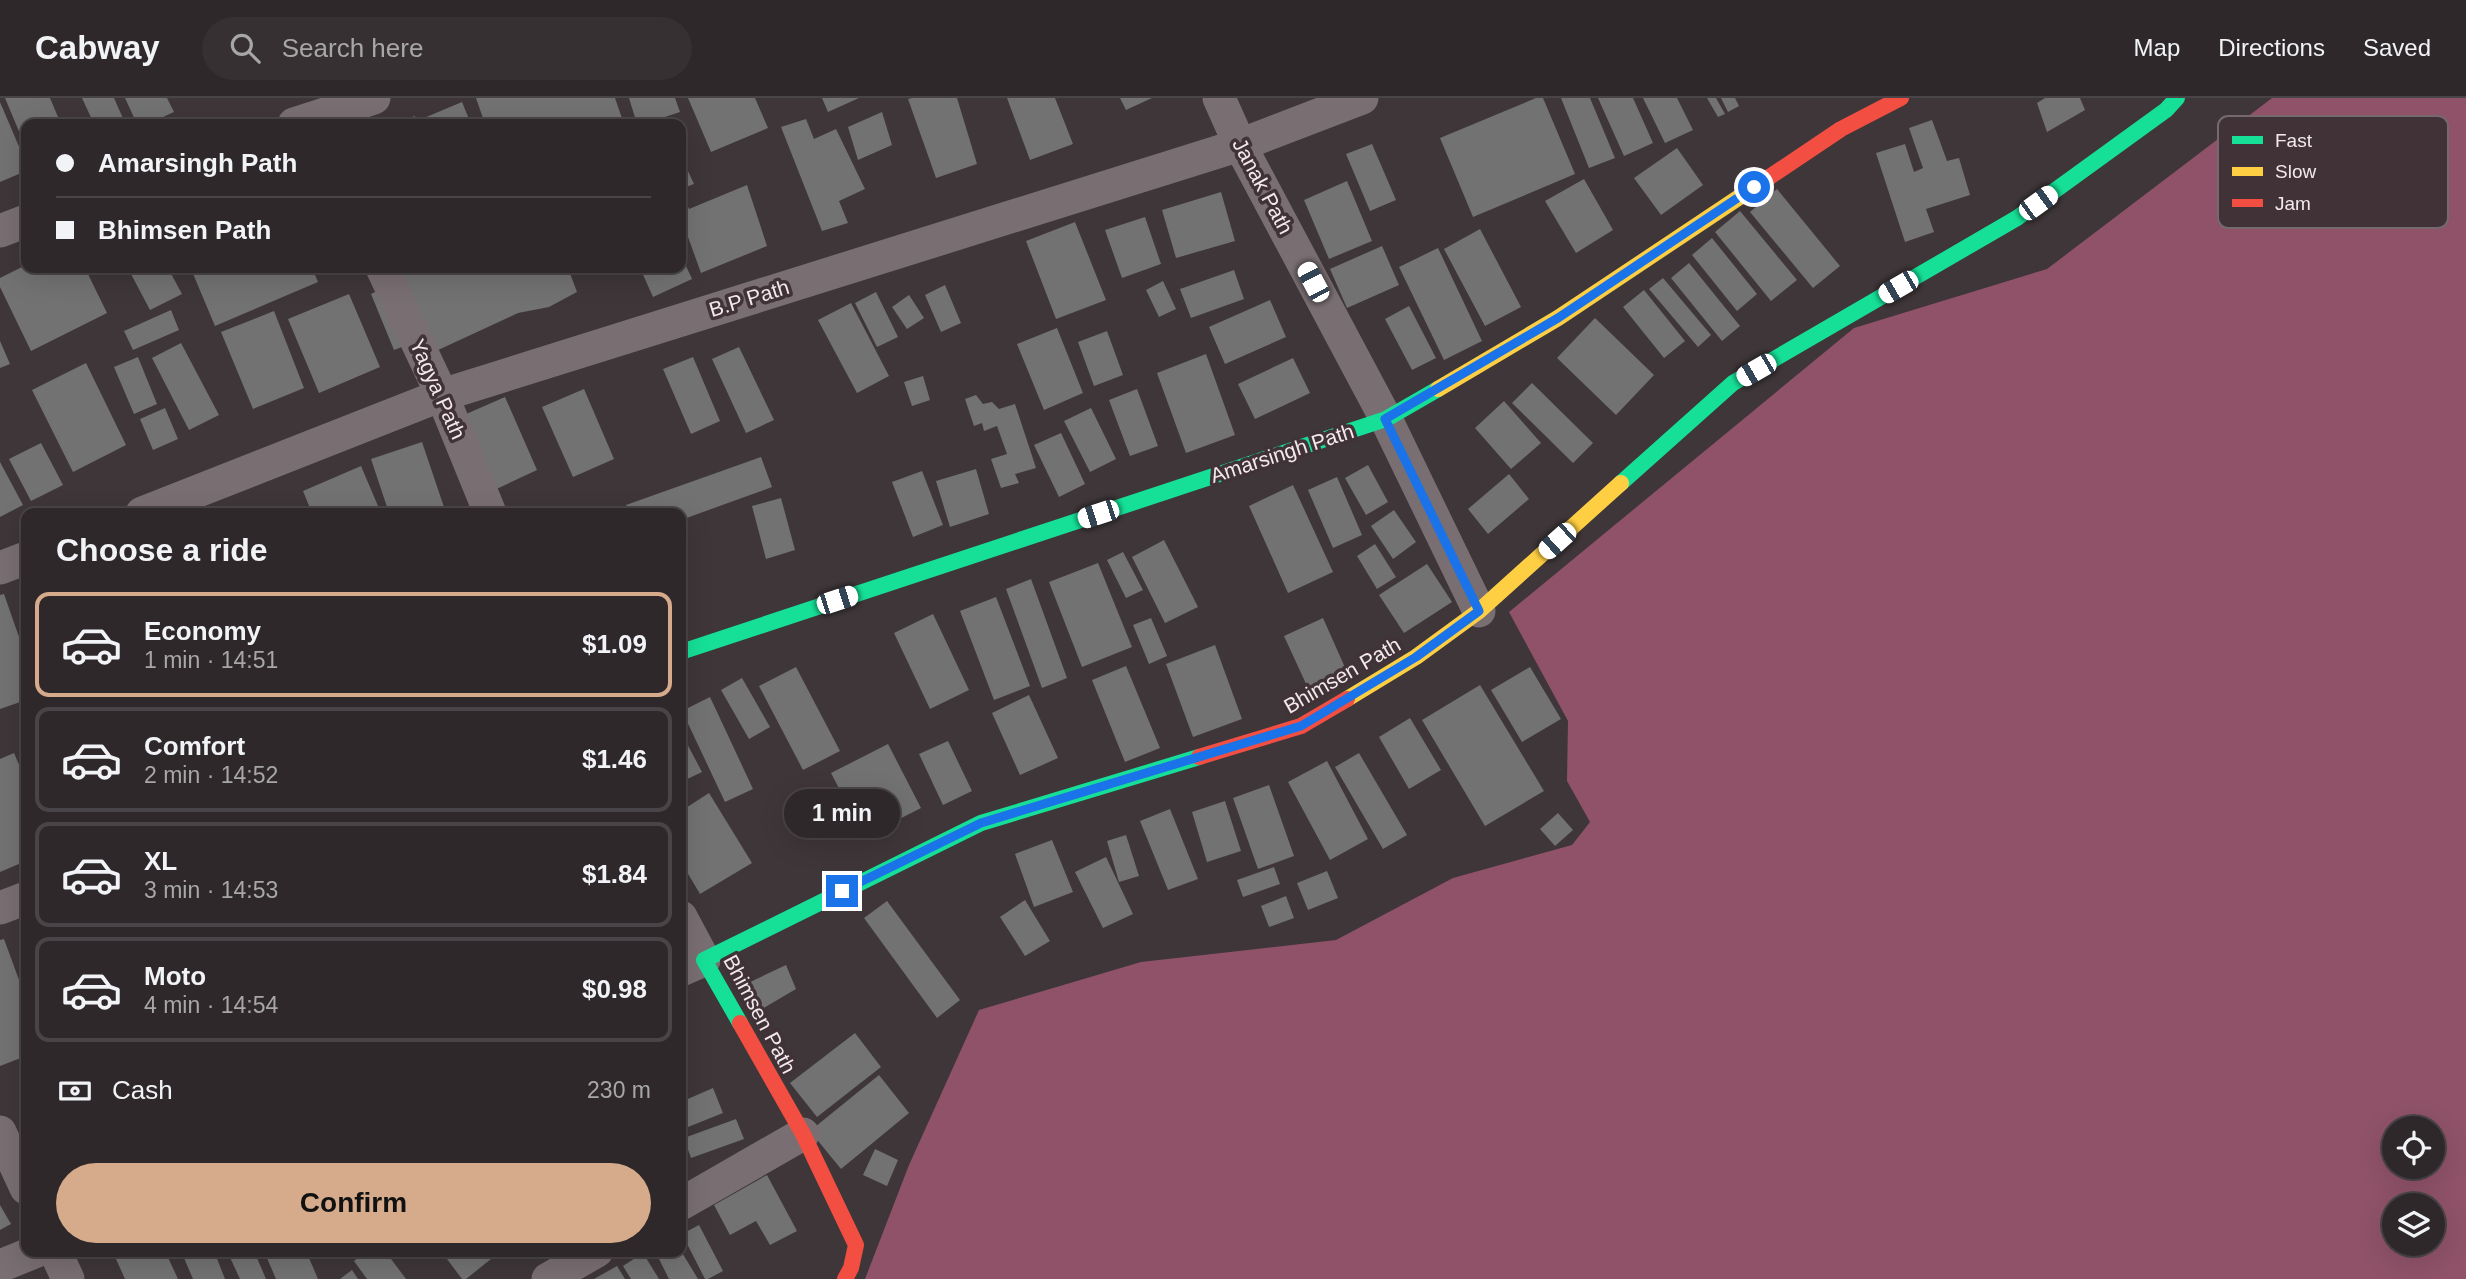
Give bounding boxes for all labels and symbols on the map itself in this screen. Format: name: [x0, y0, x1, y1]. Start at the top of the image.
legend: [2218, 116, 2448, 228]
text: Fast: [2275, 130, 2313, 151]
street label: Janak Path: [1228, 134, 1298, 238]
text: Slow: [2275, 161, 2316, 182]
route start: [1738, 171, 1770, 203]
car: [2015, 182, 2062, 224]
text: Jam: [2275, 193, 2311, 214]
car: [1294, 259, 1333, 305]
car: [1875, 267, 1922, 307]
street label: B.P Path: [706, 275, 792, 321]
street label: Yagya Path: [406, 335, 470, 443]
car: [1733, 350, 1780, 390]
street label: Amarsingh Path: [1207, 419, 1357, 487]
car: [1075, 498, 1122, 530]
car: [1535, 519, 1580, 563]
car: [814, 584, 861, 616]
street label: Bhimsen Path: [1280, 632, 1404, 718]
callout: 1 min: [784, 790, 900, 838]
route end: [826, 875, 858, 907]
street label: Bhimsen Path: [719, 951, 801, 1077]

